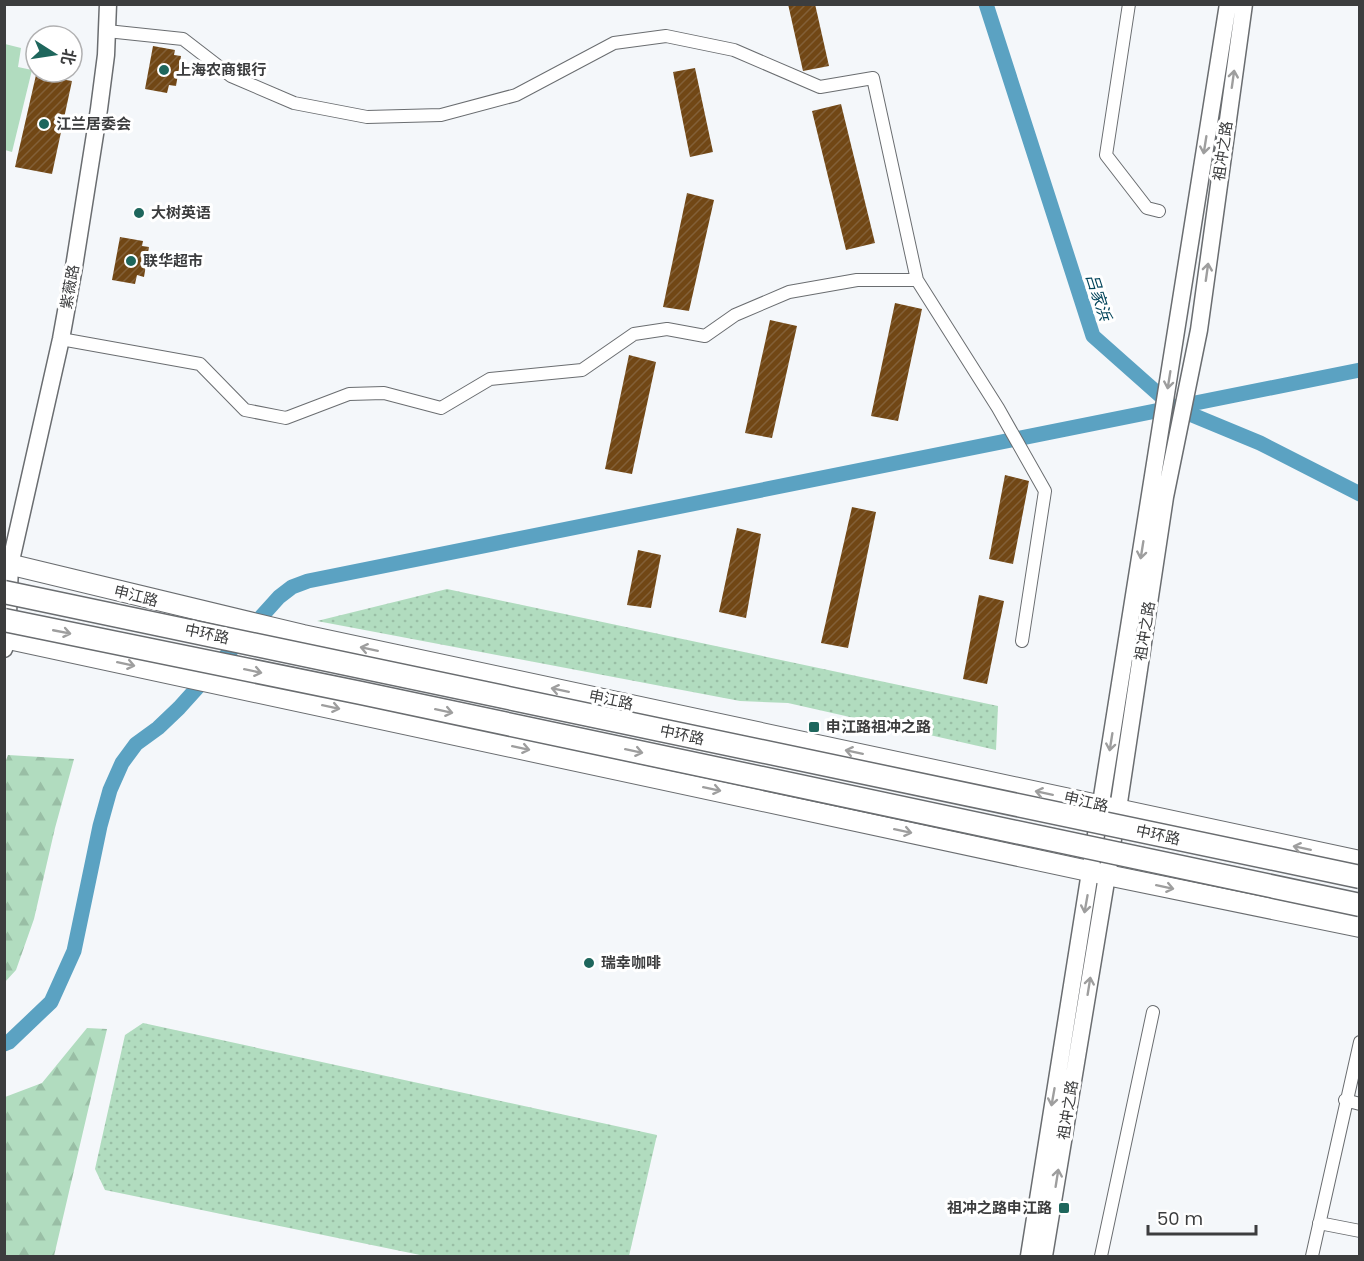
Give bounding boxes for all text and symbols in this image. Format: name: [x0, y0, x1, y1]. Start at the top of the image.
north arrow: [24, 24, 84, 84]
text: 北: [55, 47, 81, 67]
place label: 上海农商银行: [176, 59, 266, 80]
marker: 上海农商银行: [157, 63, 171, 77]
one-way arrow: [1228, 70, 1239, 89]
place label: 江兰居委会: [56, 113, 131, 134]
marker: 江兰居委会: [37, 117, 51, 131]
street label: 祖冲之路: [1208, 120, 1237, 182]
one-way arrow: [1200, 135, 1211, 155]
place label: 大树英语: [151, 202, 211, 223]
marker: 大树英语: [132, 206, 146, 220]
place label: 联华超市: [143, 250, 203, 271]
marker: 联华超市: [124, 254, 138, 268]
street label: 紫薇路: [55, 263, 84, 311]
one-way arrow: [1201, 263, 1212, 283]
water label: 吕家浜: [1080, 271, 1117, 325]
one-way arrow: [1163, 370, 1174, 389]
one-way arrow: [1136, 539, 1147, 559]
street label: 申江路: [112, 580, 161, 611]
street label: 祖冲之路: [1129, 600, 1160, 662]
street label: 中环路: [183, 619, 231, 648]
one-way arrow: [52, 627, 71, 638]
one-way arrow: [360, 643, 380, 654]
one-way arrow: [116, 658, 135, 670]
one-way arrow: [243, 666, 262, 677]
one-way arrow: [551, 684, 570, 695]
street label: 申江路: [587, 685, 635, 714]
one-way arrow: [321, 702, 340, 713]
one-way arrow: [434, 705, 453, 717]
place label: 申江路祖冲之路: [826, 716, 931, 737]
street label: 中环路: [658, 720, 706, 749]
marker: 申江路祖冲之路: [807, 720, 821, 734]
one-way arrow: [1106, 732, 1117, 752]
one-way arrow: [511, 743, 531, 754]
one-way arrow: [625, 746, 644, 758]
one-way arrow: [844, 746, 864, 757]
one-way arrow: [702, 784, 721, 796]
street label: 申江路: [1062, 786, 1110, 817]
one-way arrow: [1035, 787, 1055, 798]
street label: 中环路: [1134, 820, 1182, 849]
one-way arrow: [893, 825, 912, 837]
one-way arrow: [1293, 842, 1312, 854]
one-way arrow: [1154, 882, 1174, 893]
one-way arrow: [1080, 894, 1091, 914]
place label: 瑞幸咖啡: [601, 952, 661, 973]
marker: 瑞幸咖啡: [582, 956, 596, 970]
one-way arrow: [1084, 976, 1095, 996]
street label: 祖冲之路: [1052, 1079, 1083, 1141]
one-way arrow: [1048, 1086, 1059, 1106]
one-way arrow: [1052, 1169, 1063, 1188]
place label: 祖冲之路申江路: [947, 1197, 1052, 1218]
scale bar: [1148, 1198, 1256, 1236]
marker: 祖冲之路申江路: [1057, 1201, 1071, 1215]
text: 50 m: [1157, 1206, 1203, 1231]

